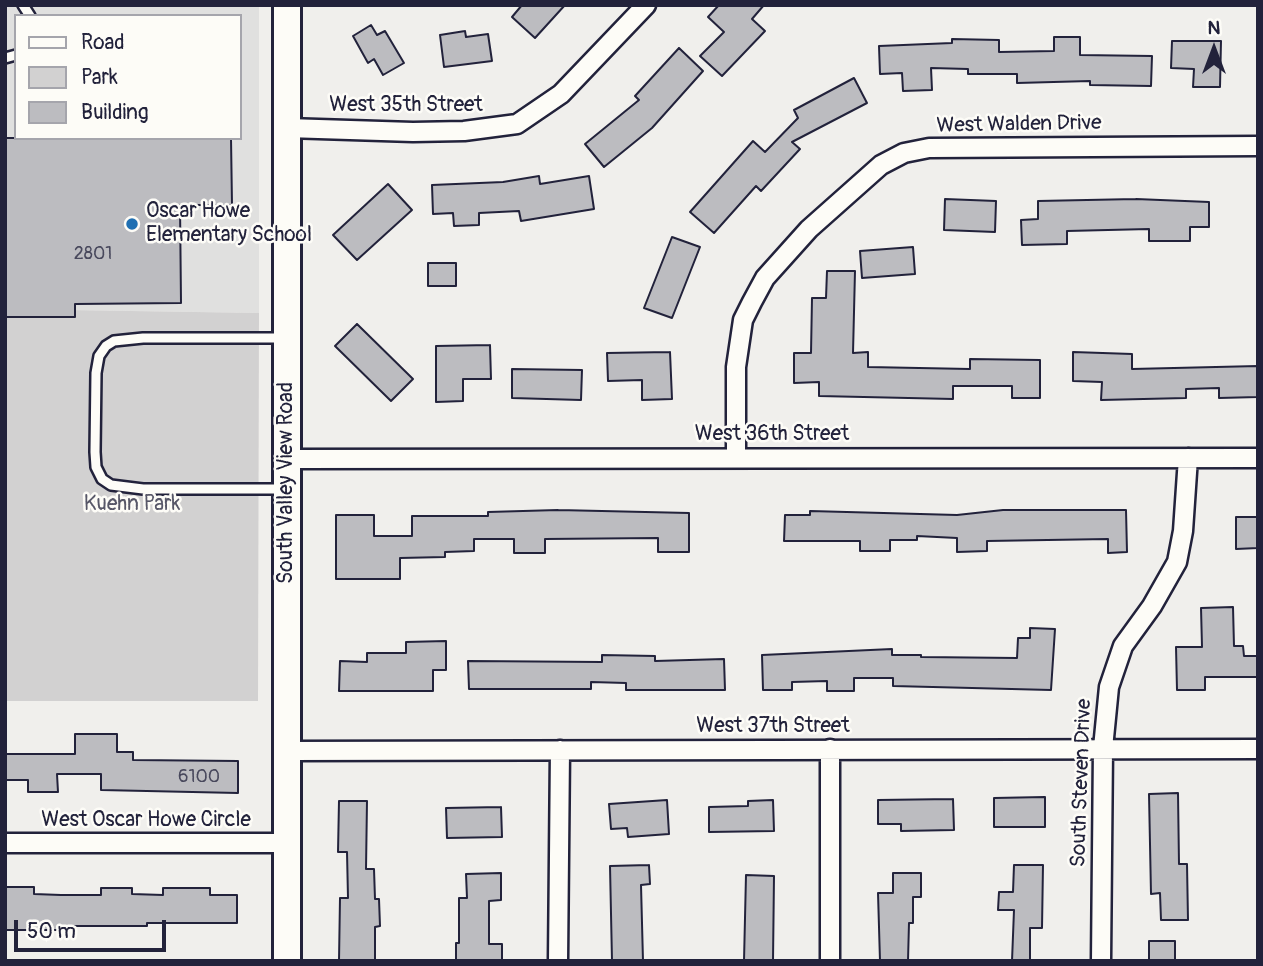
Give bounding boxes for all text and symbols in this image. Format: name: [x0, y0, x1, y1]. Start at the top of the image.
legend: [14, 14, 242, 140]
north arrow: [1179, 14, 1249, 84]
text: N: [1208, 16, 1220, 40]
text: Road: [81, 29, 125, 56]
text: Park: [81, 64, 118, 91]
street label: West 35th Street: [329, 93, 483, 119]
text: Building: [81, 99, 148, 126]
street label: West Walden Drive: [936, 111, 1102, 139]
place label: Oscar Howe Elementary School: [146, 199, 312, 249]
marker: Oscar Howe Elementary School: [124, 216, 140, 232]
house number: 2801: [74, 243, 112, 265]
street label: South Valley View Road: [274, 382, 300, 584]
street label: West 36th Street: [695, 422, 849, 448]
park label: Kuehn Park: [84, 492, 180, 518]
street label: South Steven Drive: [1066, 698, 1098, 868]
street label: West 37th Street: [696, 714, 850, 740]
house number: 6100: [178, 766, 220, 788]
street label: West Oscar Howe Circle: [41, 808, 251, 834]
scale bar: [18, 906, 170, 950]
text: 50 m: [27, 918, 76, 945]

